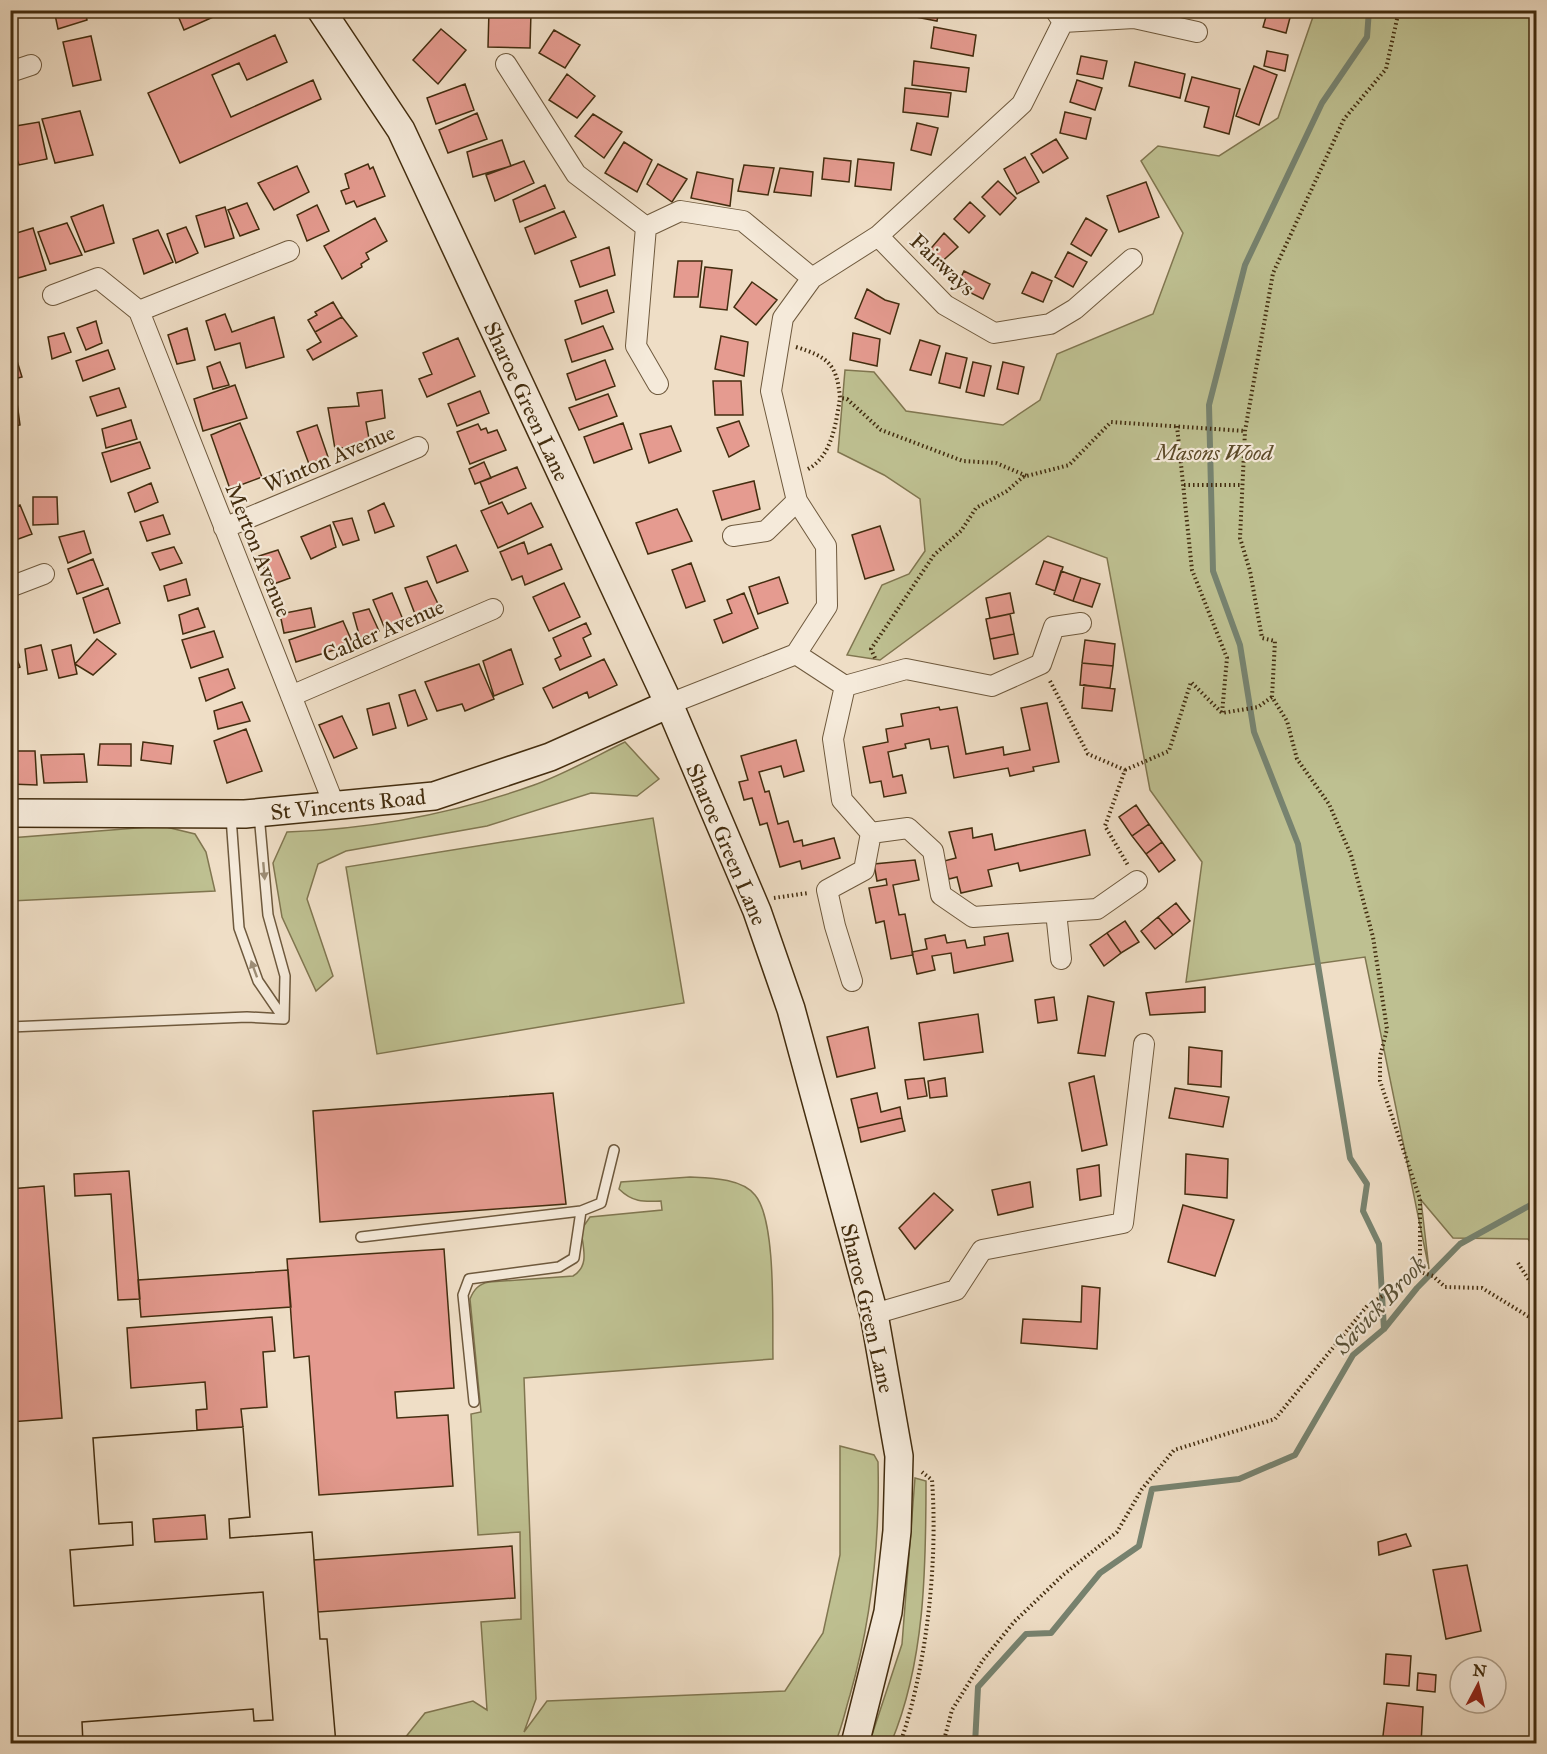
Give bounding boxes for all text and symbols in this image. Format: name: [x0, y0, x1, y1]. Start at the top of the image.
street label: Fairways: [904, 227, 981, 301]
street label: Sharoe Green Lane: [478, 317, 575, 485]
street label: Winton Avenue: [259, 419, 399, 498]
park label: Masons Wood: [1153, 439, 1274, 466]
street label: Merton Avenue: [219, 479, 298, 621]
street label: Calder Avenue: [318, 593, 448, 668]
street label: Sharoe Green Lane: [680, 759, 773, 929]
street label: St Vincents Road: [269, 783, 427, 826]
one-way arrow: [260, 862, 269, 881]
one-way arrow: [249, 960, 259, 978]
street label: Sharoe Green Lane: [835, 1221, 900, 1396]
water label: Savick Brook: [1326, 1249, 1433, 1361]
north arrow: [1448, 1655, 1508, 1715]
text: N: [1472, 1660, 1488, 1681]

